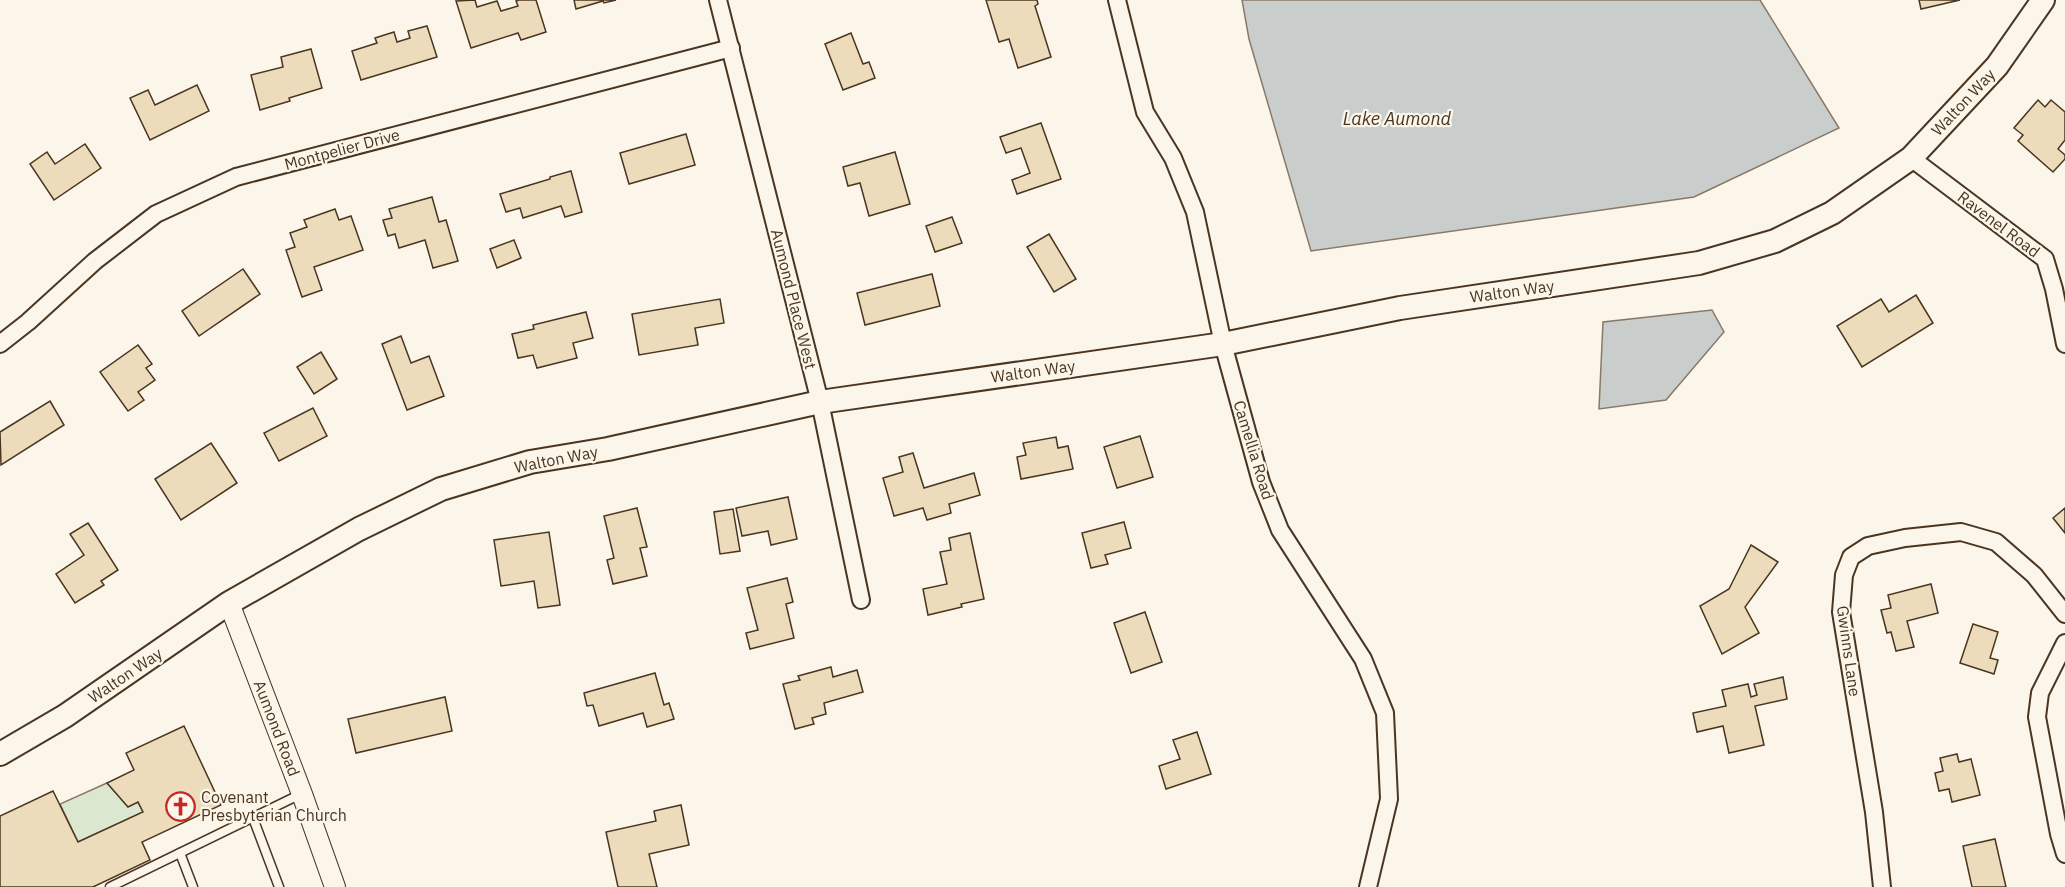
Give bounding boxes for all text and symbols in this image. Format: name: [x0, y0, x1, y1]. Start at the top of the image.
street label: Walton Way: [1927, 64, 1999, 140]
water label: Lake Aumond: [1343, 107, 1452, 130]
street label: Montpelier Drive: [282, 124, 402, 174]
street label: Ravenel Road: [1954, 187, 2044, 261]
street label: Aumond Place West: [767, 227, 821, 371]
street label: Walton Way: [1469, 275, 1555, 307]
street label: Walton Way: [990, 355, 1076, 387]
street label: Camellia Road: [1229, 398, 1279, 502]
street label: Walton Way: [512, 441, 600, 477]
street label: Gwinns Lane: [1833, 604, 1865, 698]
street label: Walton Way: [84, 643, 166, 707]
street label: Aumond Road: [250, 677, 304, 779]
place label: Covenant Presbyterian Church: [201, 787, 347, 825]
church icon: Covenant Presbyterian Church: [164, 790, 196, 822]

